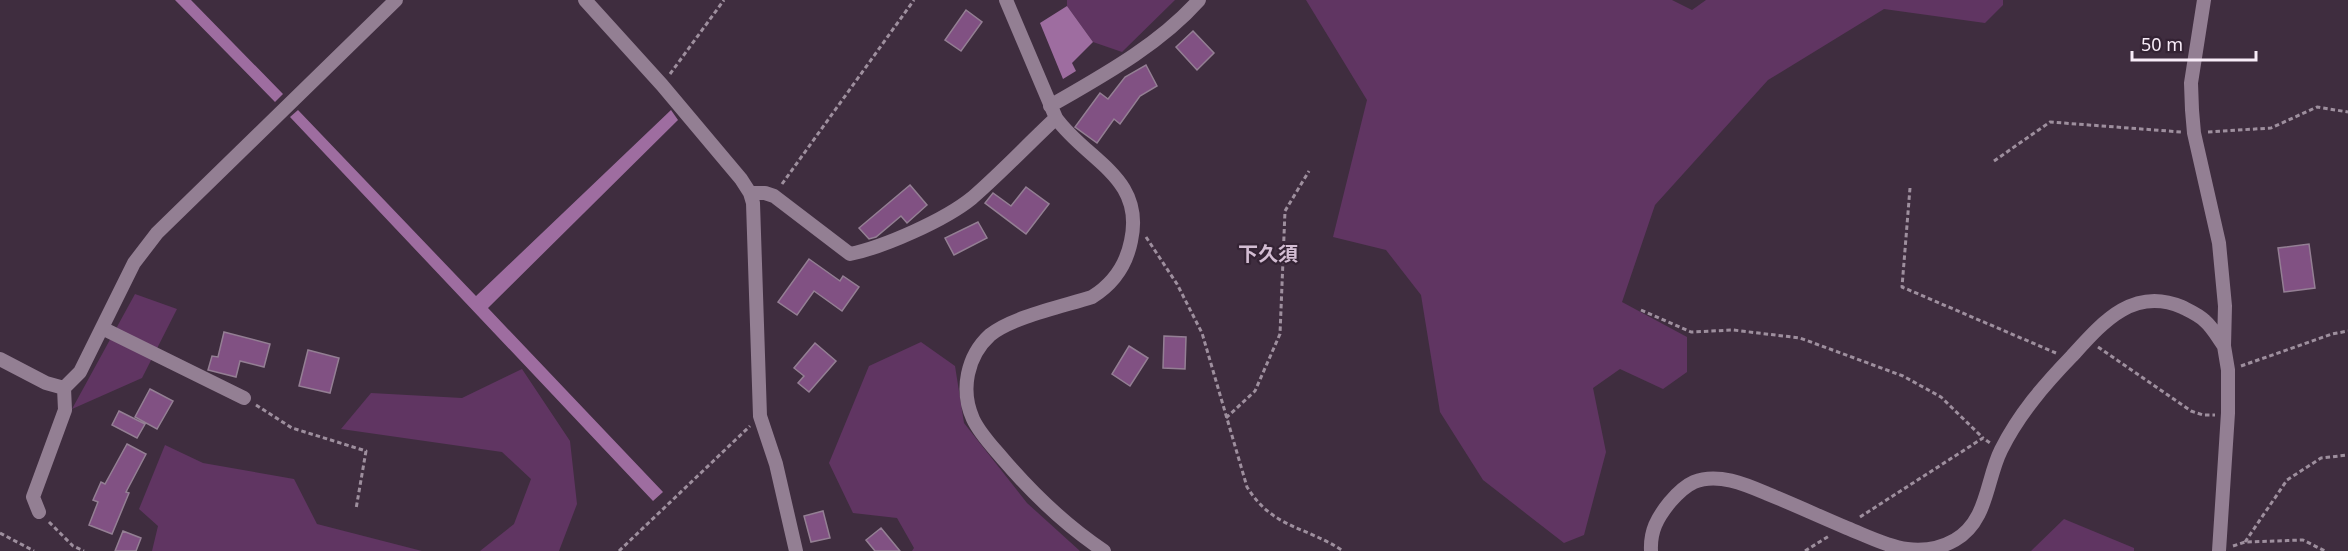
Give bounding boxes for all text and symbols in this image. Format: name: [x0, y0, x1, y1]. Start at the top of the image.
scale bar: [2132, 24, 2256, 62]
text: 50 m: [2141, 32, 2183, 56]
district label: 下久須: [1238, 240, 1298, 267]

